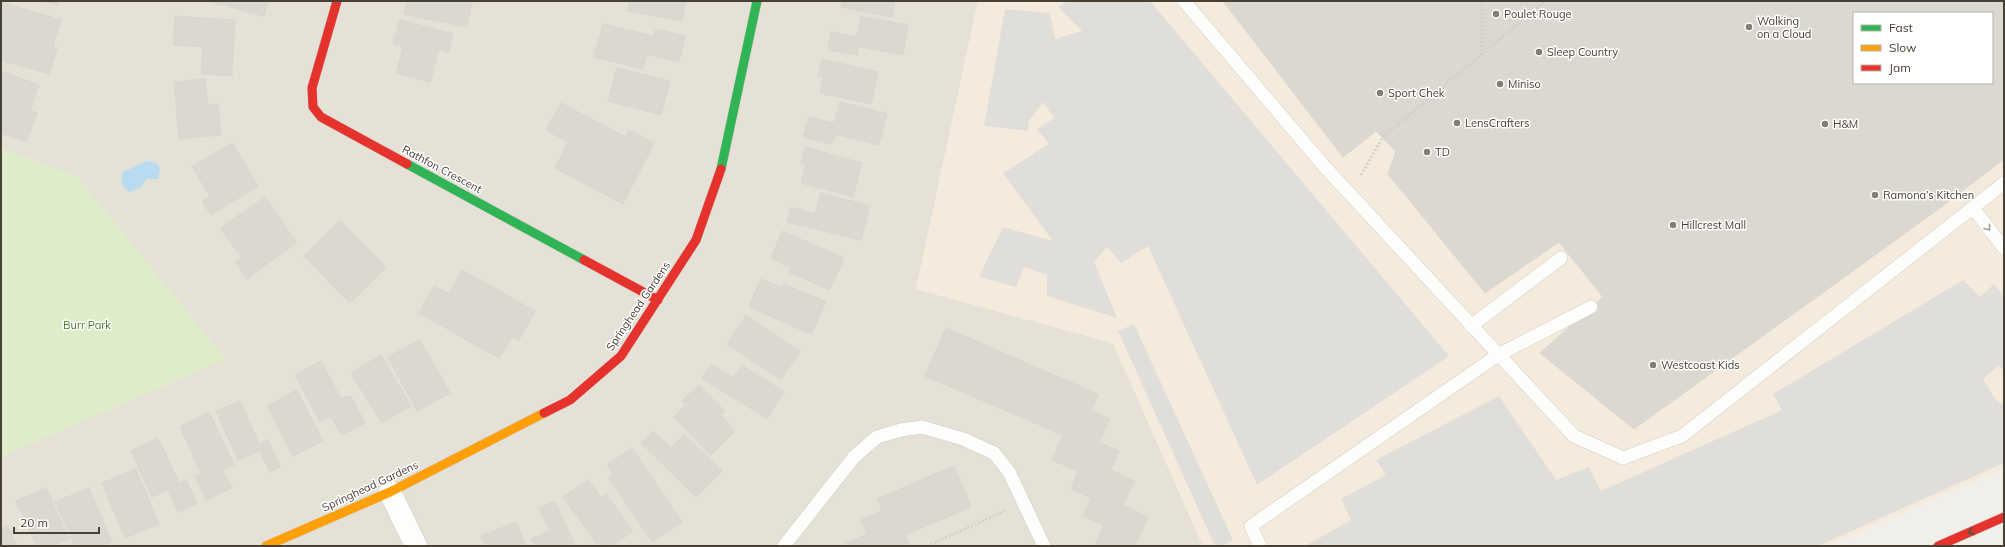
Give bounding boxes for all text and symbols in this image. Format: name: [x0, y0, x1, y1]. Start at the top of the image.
place label: Poulet Rouge: [1504, 7, 1572, 21]
marker: Poulet Rouge: [1491, 9, 1501, 19]
legend: [1853, 12, 1993, 84]
place label: Walking on a Cloud: [1757, 14, 1811, 41]
text: Fast: [1889, 20, 1913, 35]
marker: Walking on a Cloud: [1744, 22, 1754, 32]
text: Slow: [1889, 40, 1917, 55]
place label: Sleep Country: [1547, 45, 1618, 59]
marker: Sleep Country: [1534, 47, 1544, 57]
text: Jam: [1889, 60, 1911, 75]
place label: Miniso: [1508, 77, 1541, 91]
marker: Miniso: [1495, 79, 1505, 89]
place label: Sport Chek: [1388, 86, 1445, 100]
marker: Sport Chek: [1375, 88, 1385, 98]
place label: LensCrafters: [1465, 116, 1530, 130]
place label: H&M: [1833, 117, 1858, 131]
marker: LensCrafters: [1452, 118, 1462, 128]
marker: H&M: [1820, 119, 1830, 129]
street label: Rathfon Crescent: [400, 142, 484, 196]
place label: TD: [1435, 145, 1450, 159]
marker: TD: [1422, 147, 1432, 157]
place label: Ramona’s Kitchen: [1883, 188, 1974, 202]
marker: Ramona’s Kitchen: [1870, 190, 1880, 200]
place label: Hillcrest Mall: [1681, 218, 1746, 232]
marker: Hillcrest Mall: [1668, 220, 1678, 230]
one-way arrow: [1984, 223, 1991, 230]
street label: Springhead Gardens: [603, 259, 673, 353]
park label: Burr Park: [63, 318, 111, 332]
place label: Westcoast Kids: [1661, 358, 1740, 372]
marker: Westcoast Kids: [1648, 360, 1658, 370]
street label: Springhead Gardens: [320, 458, 420, 514]
scale bar: [14, 509, 99, 535]
text: 20 m: [20, 515, 48, 530]
one-way arrow: [1967, 527, 1974, 535]

